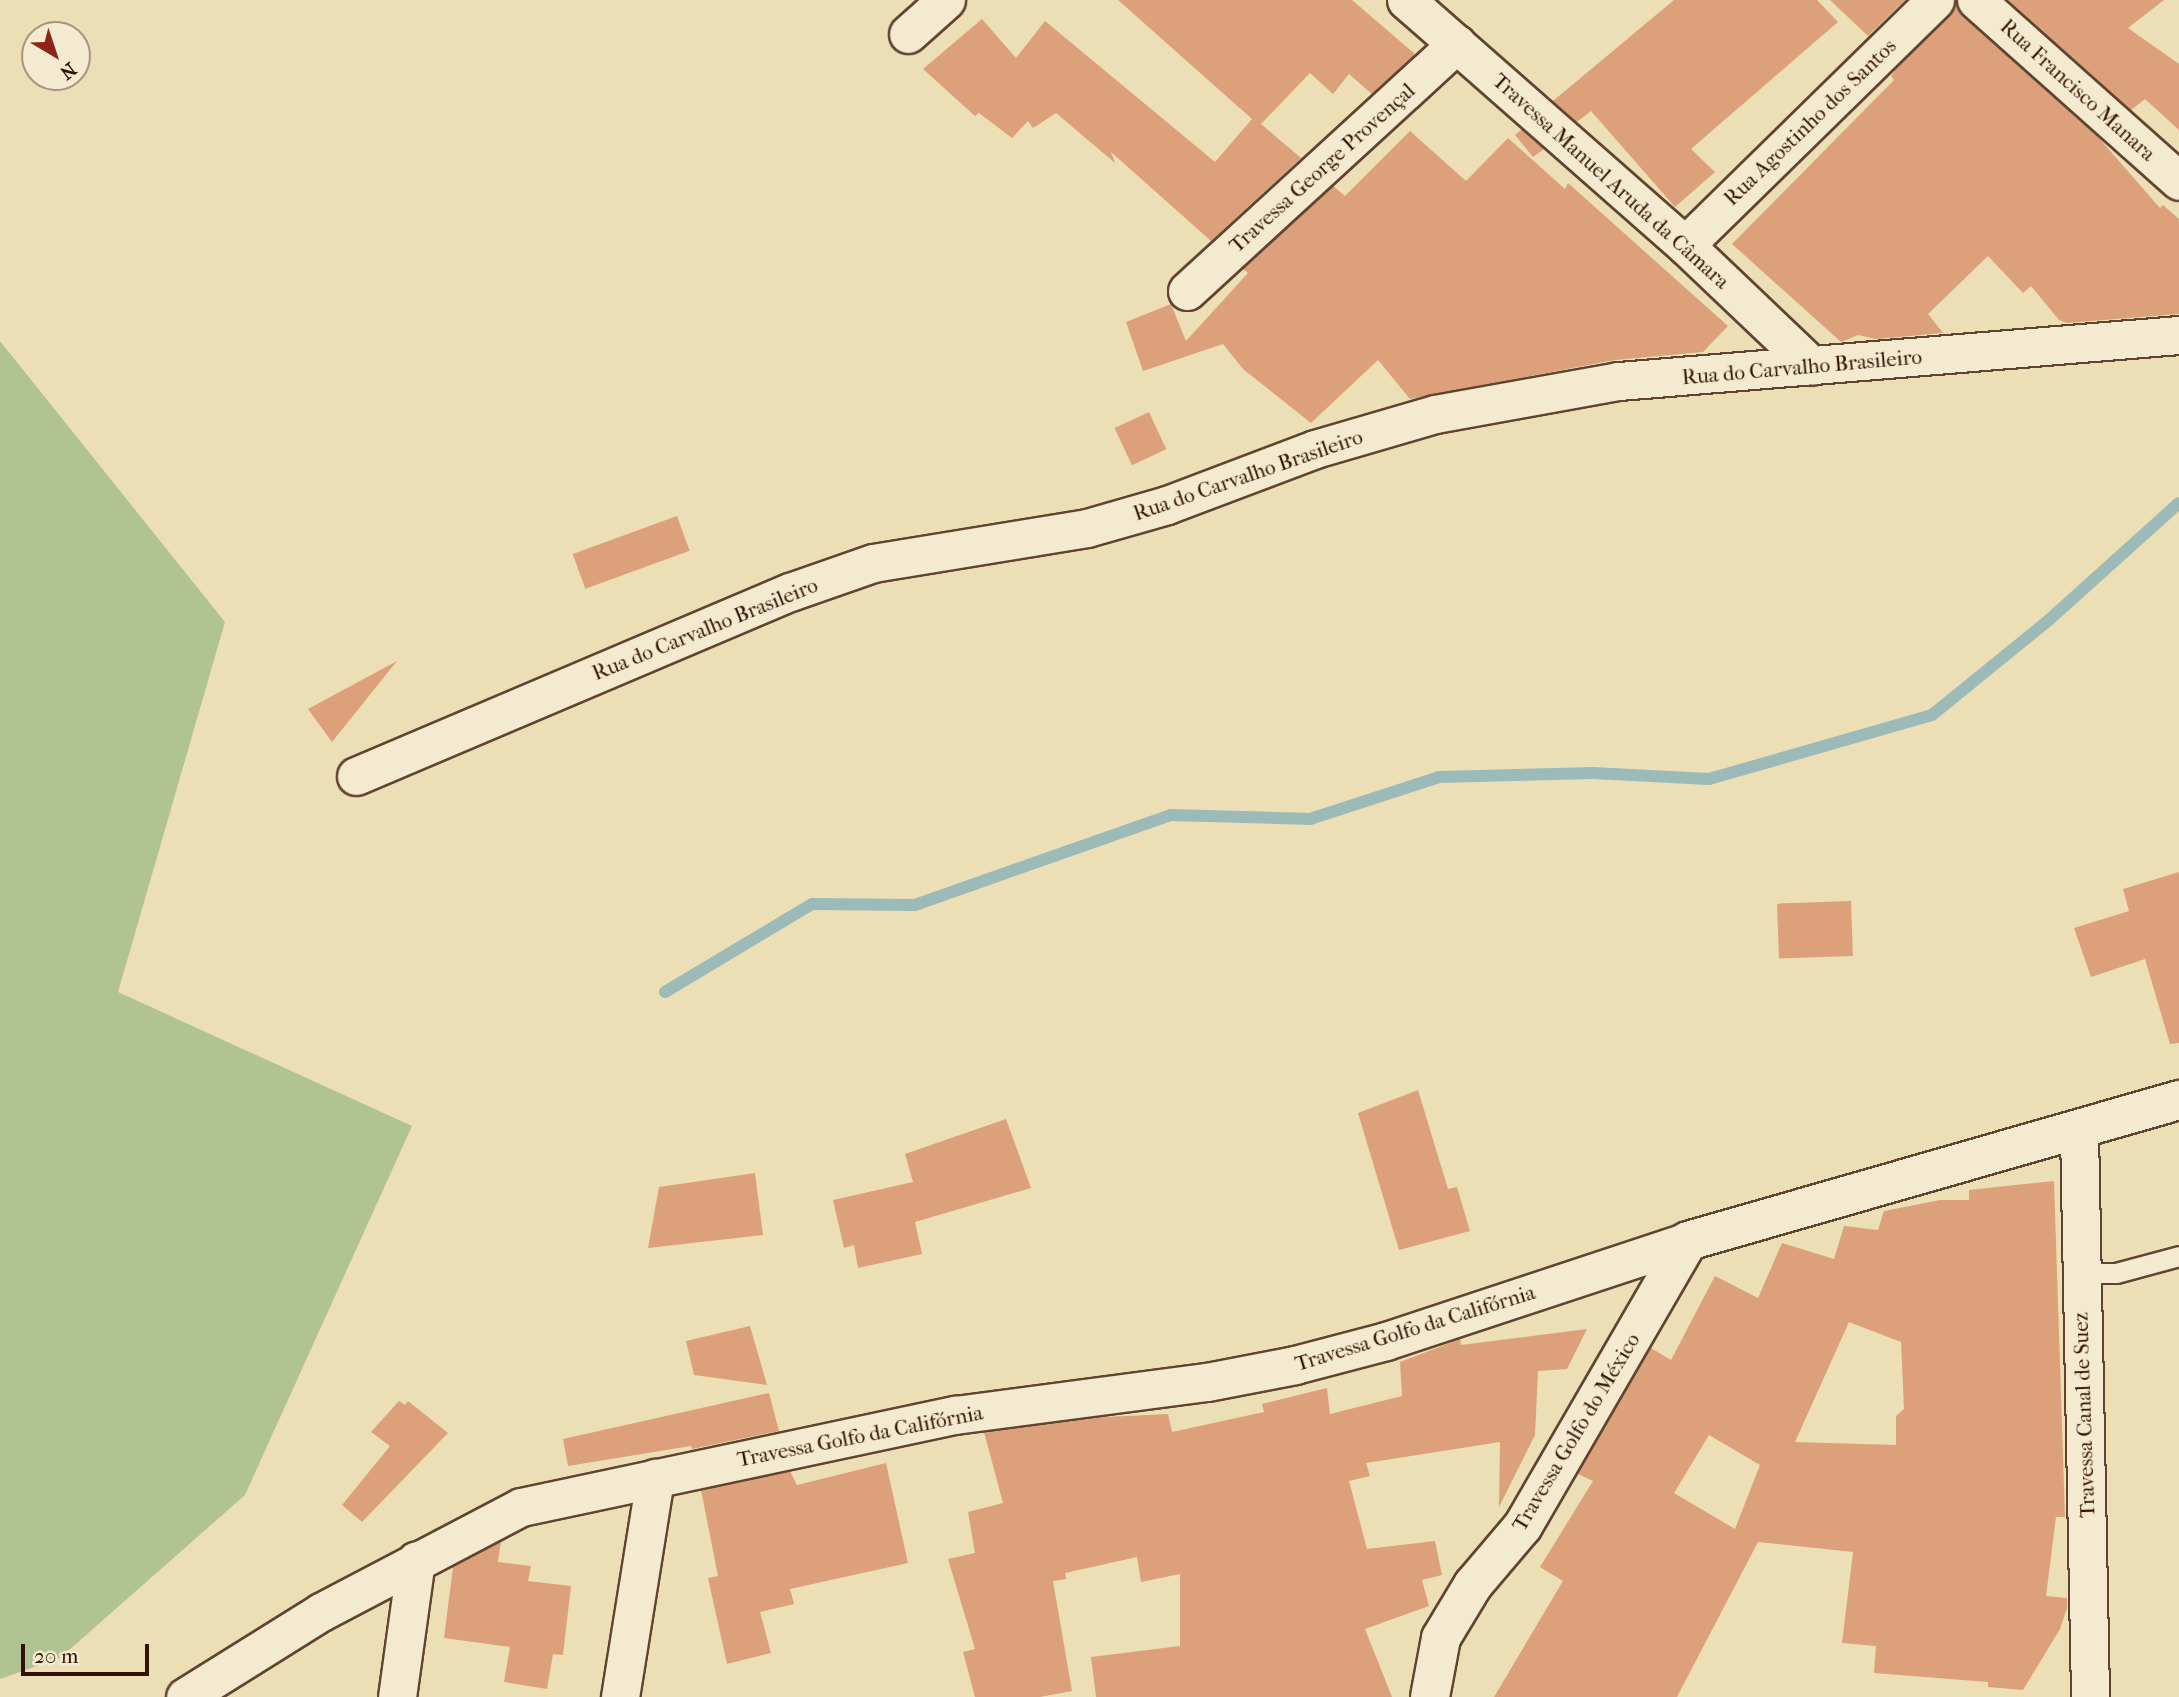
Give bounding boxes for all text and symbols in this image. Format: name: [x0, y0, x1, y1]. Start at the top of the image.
street label: Rua Francisco Manara: [1995, 14, 2161, 166]
north arrow: [21, 21, 91, 91]
street label: Rua Agostinho dos Santos: [1719, 33, 1901, 211]
text: N: [55, 58, 80, 84]
street label: Travessa Manuel Aruda da Câmara: [1487, 68, 1735, 294]
street label: Travessa George Provençal: [1224, 78, 1420, 258]
street label: Rua do Carvalho Brasileiro: [1681, 344, 1923, 390]
street label: Rua do Carvalho Brasileiro: [1130, 424, 1366, 526]
street label: Rua do Carvalho Brasileiro: [589, 572, 821, 686]
street label: Travessa Golfo da Califórnia: [1292, 1279, 1538, 1377]
street label: Travessa Canal de Suez: [2068, 1312, 2100, 1518]
street label: Travessa Golfo do México: [1507, 1328, 1645, 1536]
street label: Travessa Golfo da Califórnia: [735, 1400, 985, 1472]
scale bar: [24, 1630, 152, 1674]
text: 20 m: [34, 1644, 78, 1668]

